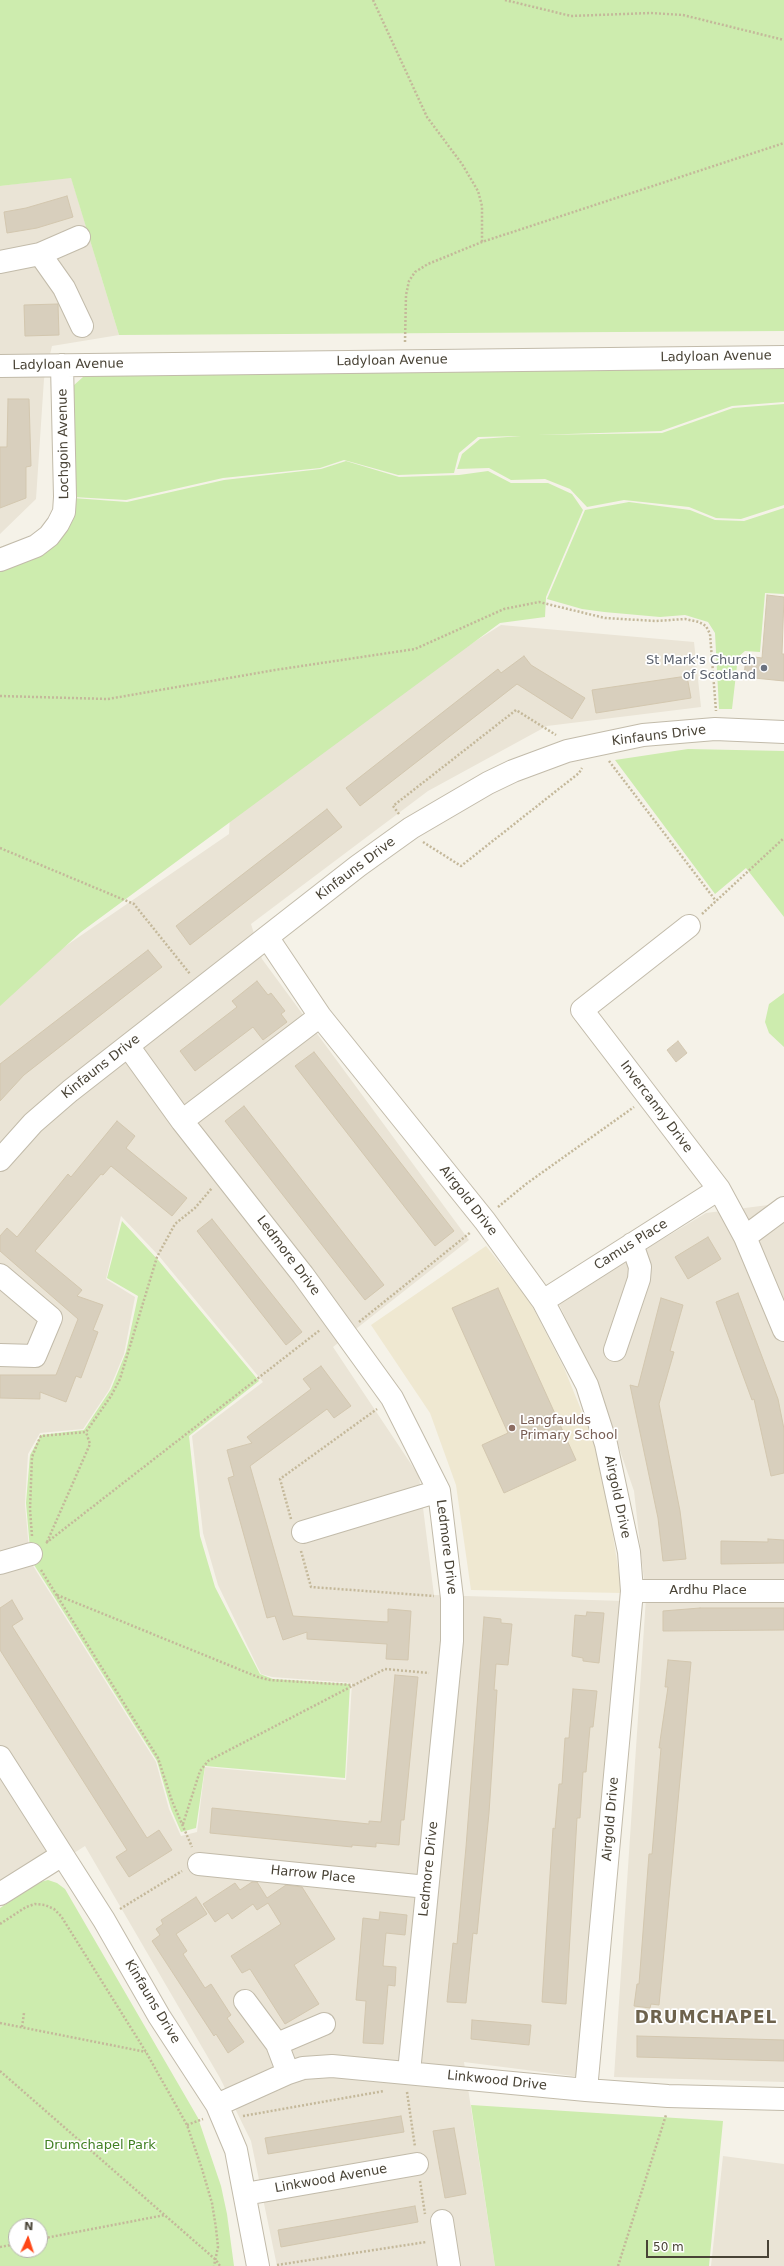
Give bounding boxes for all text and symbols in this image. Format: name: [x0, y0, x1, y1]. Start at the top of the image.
street label: Ladyloan Avenue: [660, 348, 772, 366]
street label: Ladyloan Avenue: [336, 352, 448, 370]
street label: Ladyloan Avenue: [12, 356, 124, 374]
street label: Lochgoin Avenue: [55, 388, 73, 500]
place label: St Mark's Church of Scotland: [646, 653, 756, 684]
marker: St Mark's Church of Scotland: [759, 663, 769, 673]
street label: Kinfauns Drive: [611, 722, 707, 750]
street label: Kinfauns Drive: [313, 834, 399, 904]
street label: Kinfauns Drive: [59, 1032, 143, 1102]
street label: Invercanny Drive: [616, 1058, 696, 1156]
street label: Airgold Drive: [436, 1163, 500, 1239]
street label: Ledmore Drive: [253, 1213, 323, 1299]
street label: Camus Place: [591, 1216, 671, 1274]
place label: Langfaulds Primary School: [520, 1413, 618, 1444]
marker: Langfaulds Primary School: [507, 1423, 517, 1433]
street label: Airgold Drive: [601, 1454, 633, 1540]
street label: Ledmore Drive: [432, 1499, 460, 1595]
street label: Ardhu Place: [669, 1583, 747, 1599]
street label: Airgold Drive: [600, 1776, 622, 1862]
street label: Ledmore Drive: [416, 1821, 442, 1917]
street label: Harrow Place: [270, 1863, 356, 1887]
street label: Kinfauns Drive: [121, 1957, 183, 2047]
district label: DRUMCHAPEL: [635, 2009, 777, 2029]
street label: Linkwood Drive: [446, 2068, 548, 2094]
park label: Drumchapel Park: [44, 2138, 156, 2154]
street label: Linkwood Avenue: [274, 2161, 388, 2197]
north arrow: [8, 2218, 48, 2258]
text: N: [24, 2220, 34, 2233]
scale bar: [648, 2232, 771, 2258]
text: 50 m: [653, 2240, 684, 2254]

